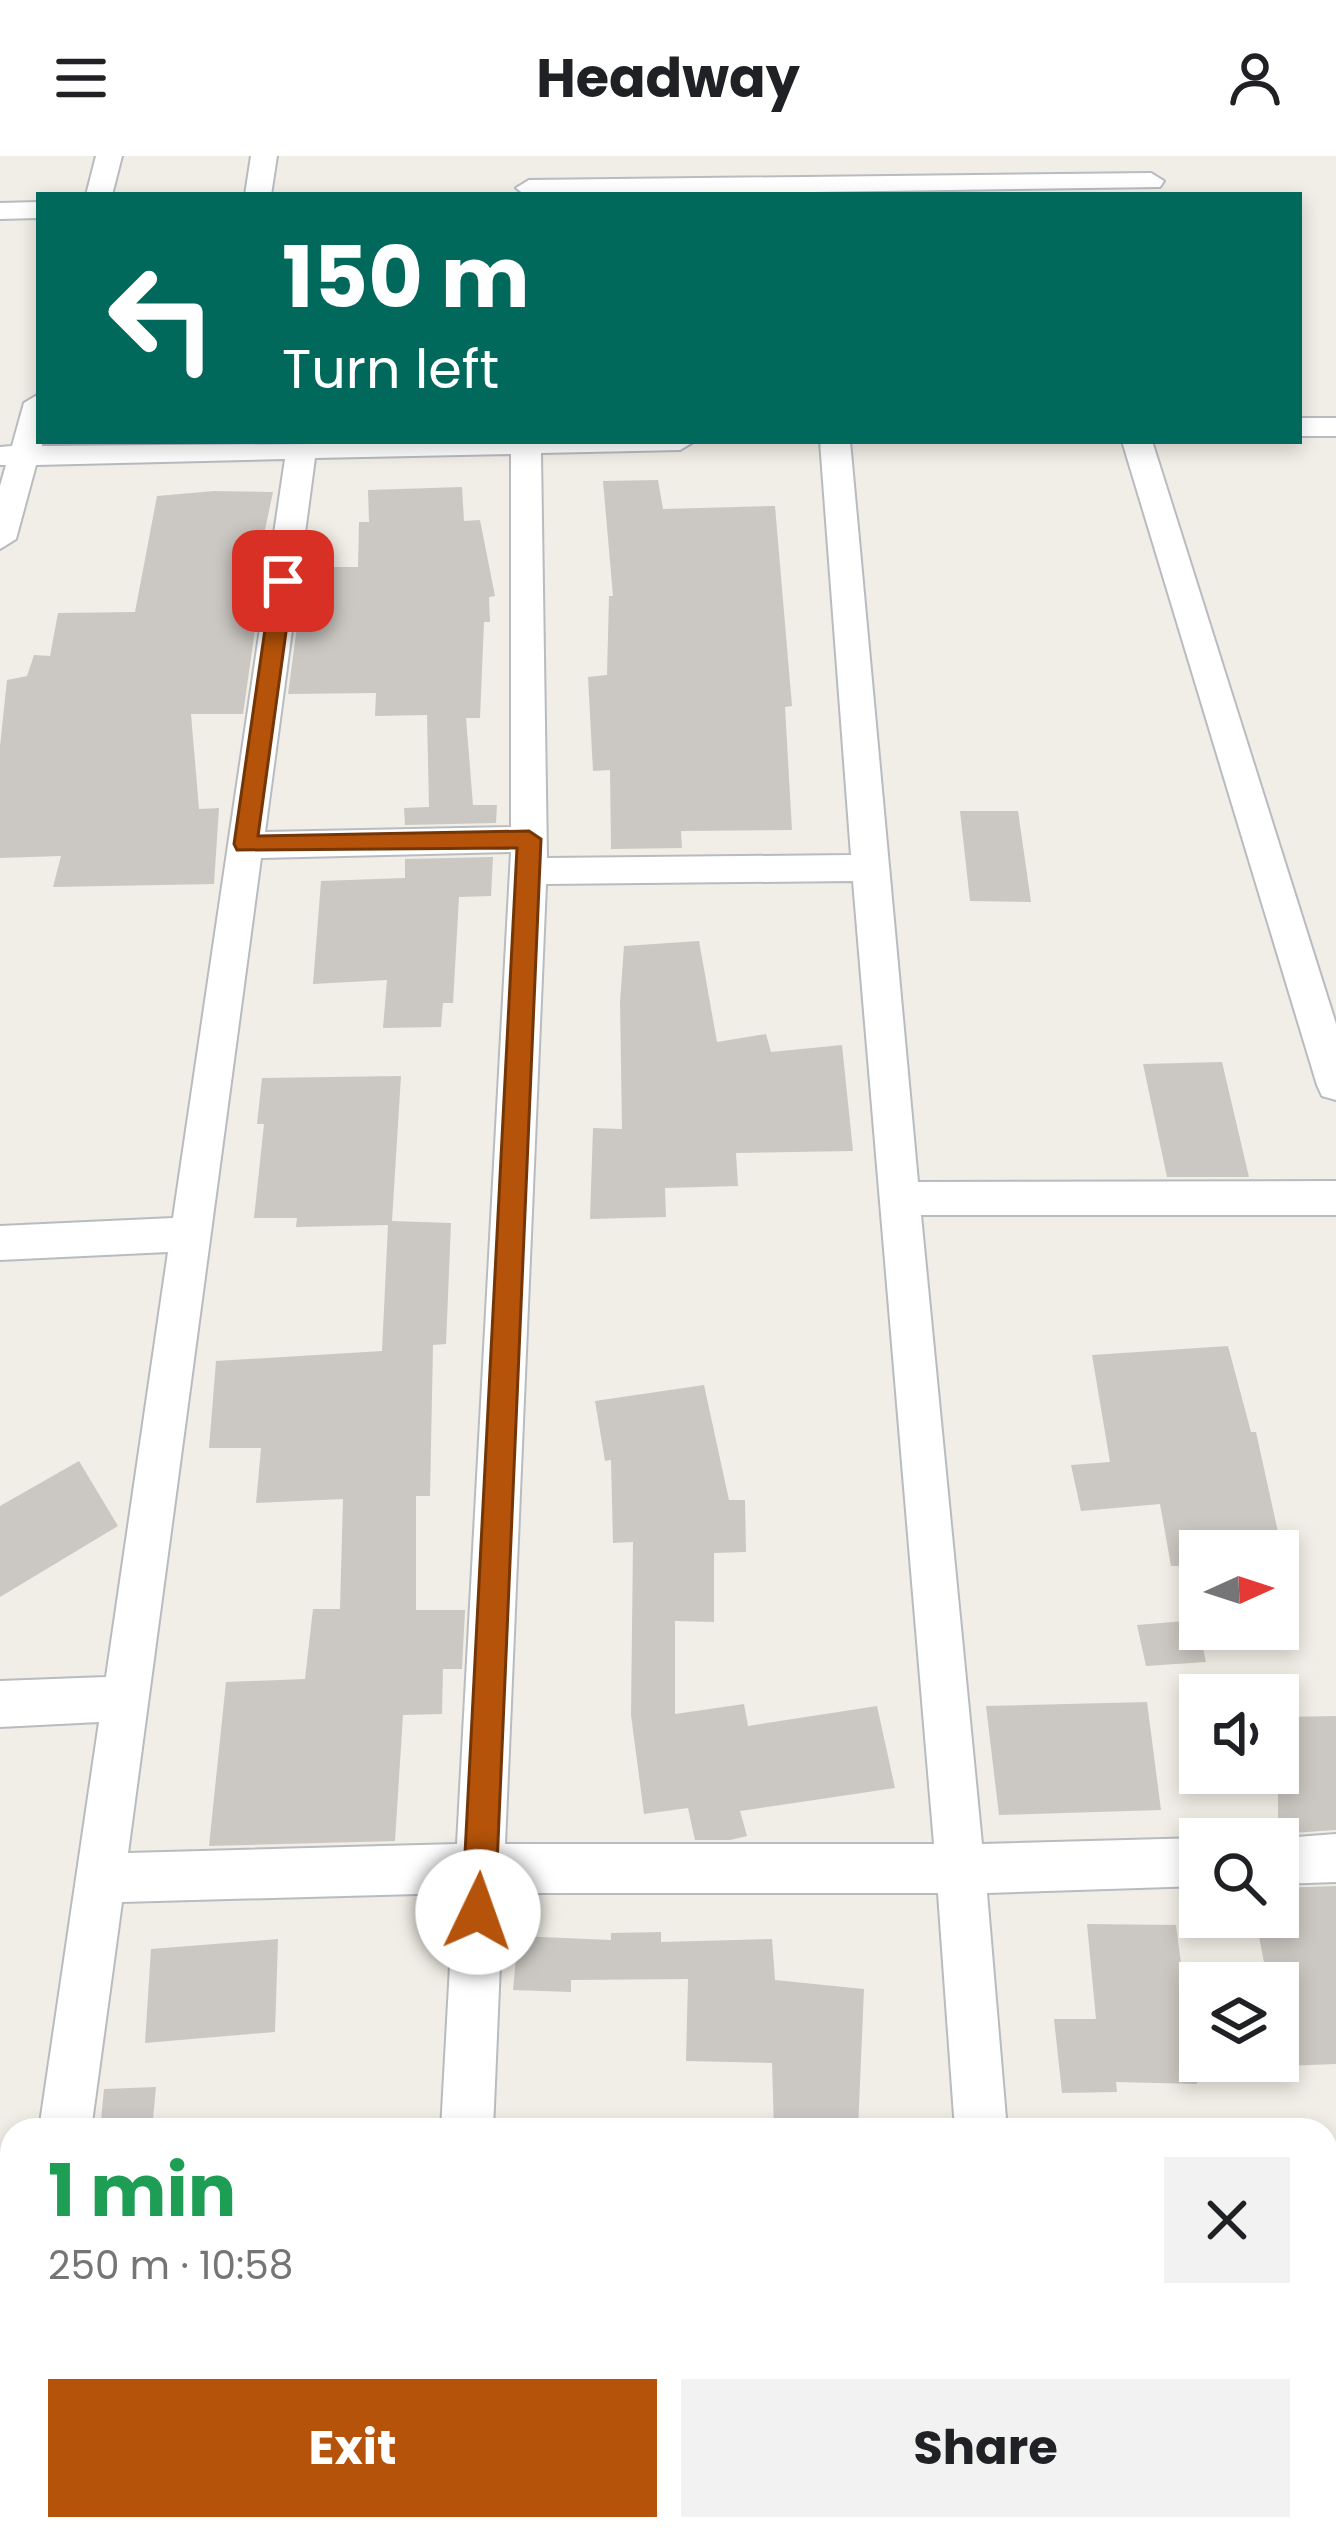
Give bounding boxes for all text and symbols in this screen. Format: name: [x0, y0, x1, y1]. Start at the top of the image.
text: Headway: [536, 40, 800, 116]
icon: menu: [48, 45, 114, 111]
icon: person: [1222, 45, 1288, 111]
text: 150 m: [282, 219, 530, 336]
icon: left: [84, 240, 240, 396]
text: Turn left: [282, 331, 499, 407]
pin: [232, 530, 334, 632]
icon: arrive: [250, 548, 316, 614]
north arrow: [1179, 1530, 1299, 1650]
map controls: [1179, 1530, 1299, 2082]
button: sound: [1179, 1674, 1299, 1794]
button: search: [1179, 1818, 1299, 1938]
position arrow: [415, 1849, 541, 1975]
button: layers: [1179, 1962, 1299, 2082]
text: 1 min: [48, 2140, 236, 2241]
button: close: [1164, 2157, 1290, 2283]
text: 250 m · 10:58: [48, 2238, 293, 2293]
button: Exit: [48, 2379, 657, 2517]
button: Share: [681, 2379, 1290, 2517]

